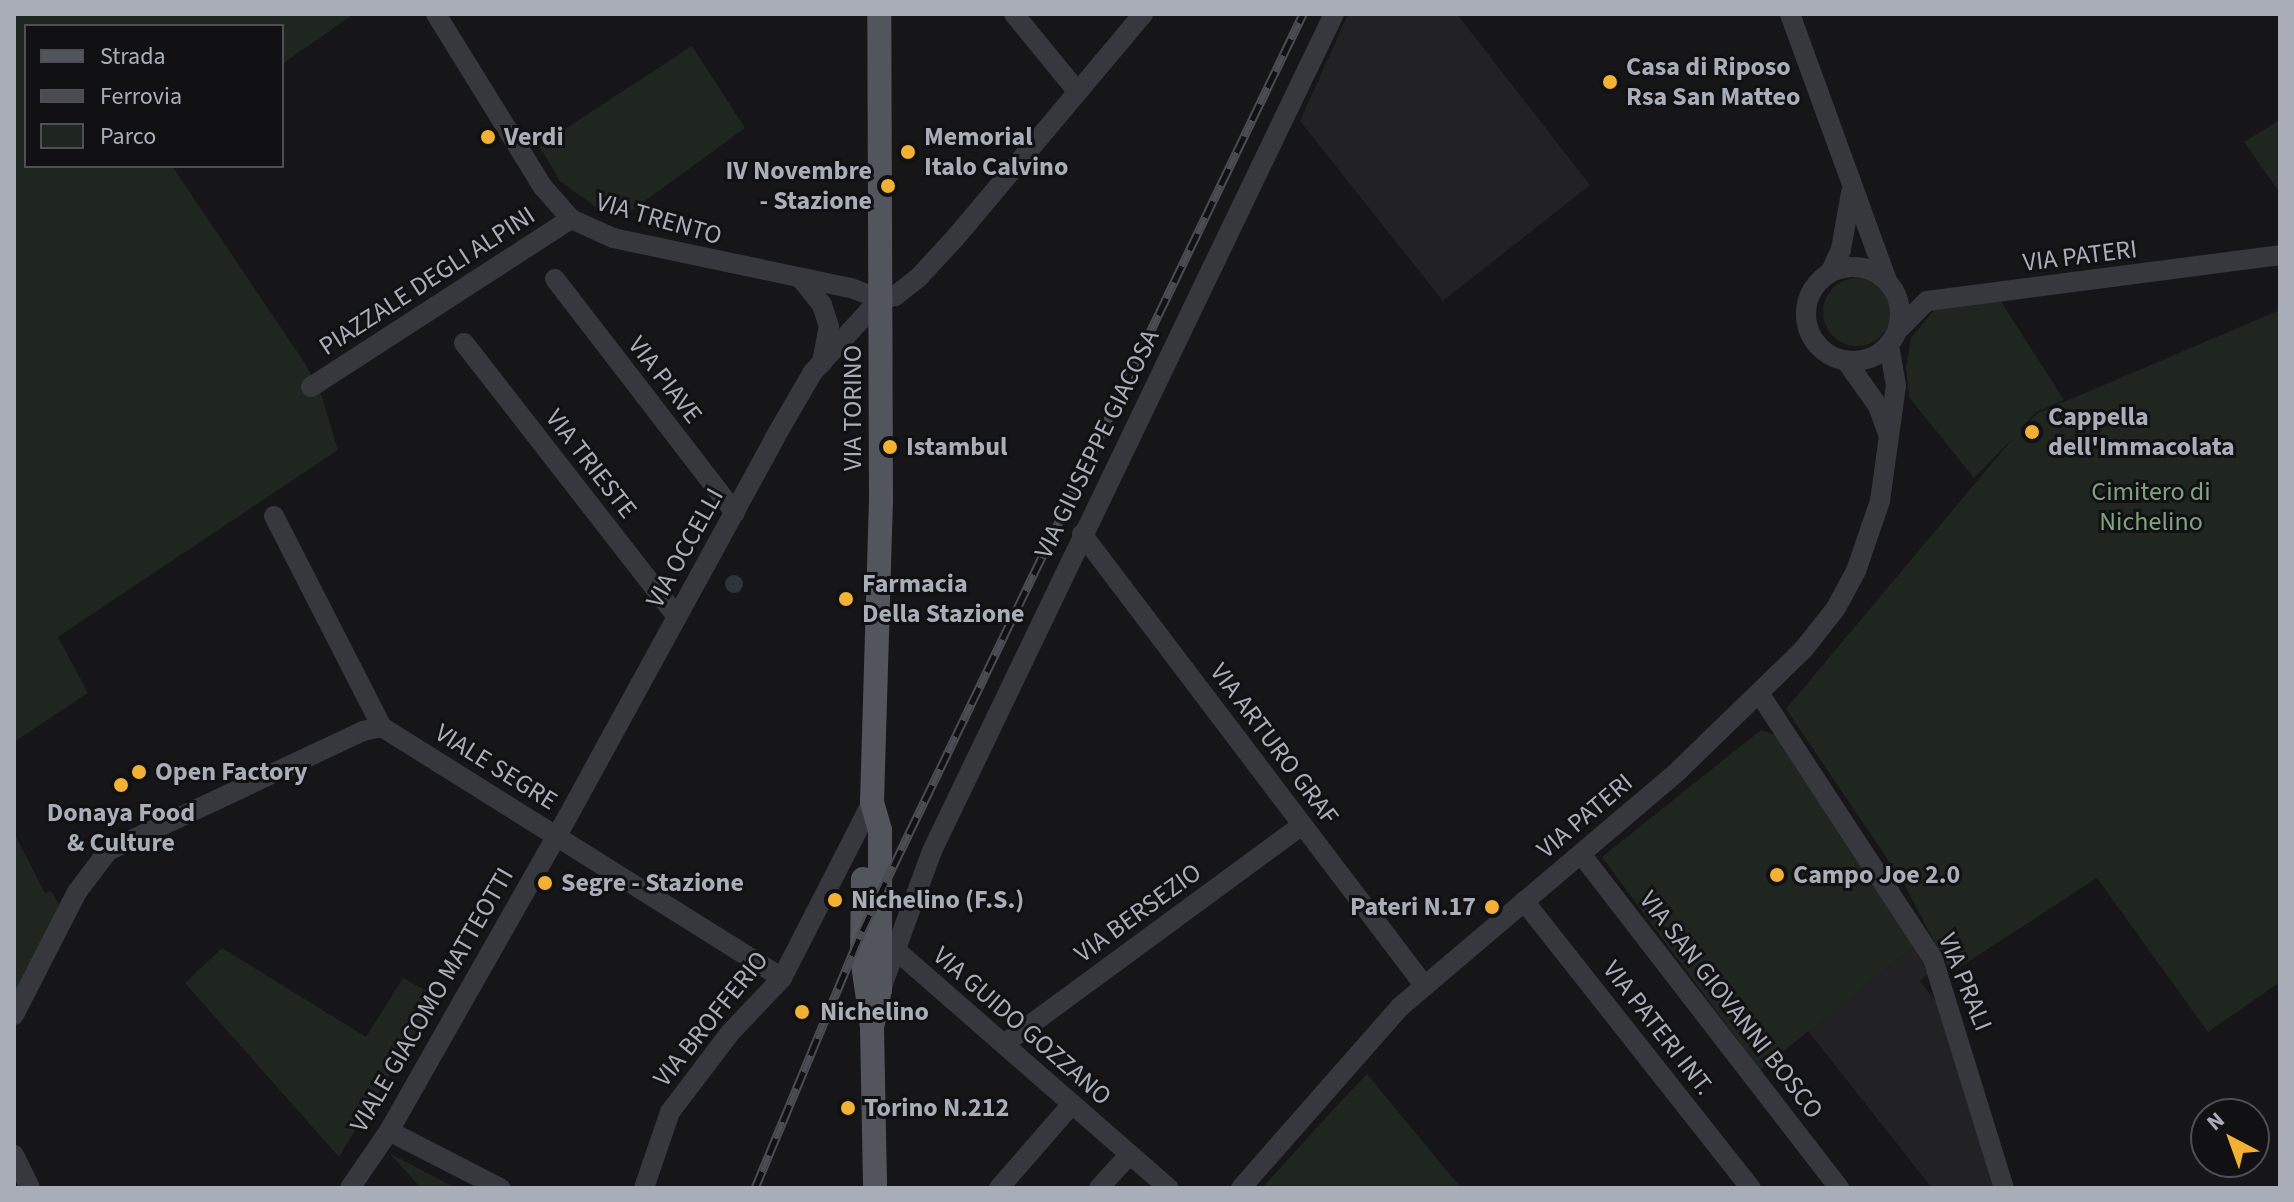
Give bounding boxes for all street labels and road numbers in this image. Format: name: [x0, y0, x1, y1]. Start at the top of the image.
street label: VIA TRENTO: [593, 186, 725, 252]
street label: PIAZZALE DEGLI ALPINI: [313, 200, 541, 362]
street label: VIA PATERI: [2021, 234, 2139, 278]
street label: VIA GIUSEPPE GIACOSA: [1028, 324, 1166, 564]
street label: VIA PIAVE: [621, 330, 709, 430]
street label: VIA TORINO: [837, 345, 869, 471]
street label: VIA TRIESTE: [539, 403, 643, 525]
street label: VIA OCCELLI: [639, 483, 731, 613]
street label: VIA ARTURO GRAF: [1203, 657, 1345, 831]
street label: VIALE SEGRE: [429, 717, 563, 817]
street label: VIA PATERI: [1531, 767, 1639, 865]
street label: VIA BERSEZIO: [1069, 857, 1207, 969]
street label: VIALE GIACOMO MATTEOTTI: [344, 862, 520, 1138]
street label: VIA SAN GIOVANNI BOSCO: [1632, 885, 1830, 1125]
street label: VIA PRALI: [1931, 929, 1999, 1035]
street label: VIA GUIDO GOZZANO: [926, 940, 1118, 1112]
street label: VIA BROFFERIO: [647, 945, 775, 1093]
street label: VIA PATERI INT.: [1596, 955, 1720, 1101]

